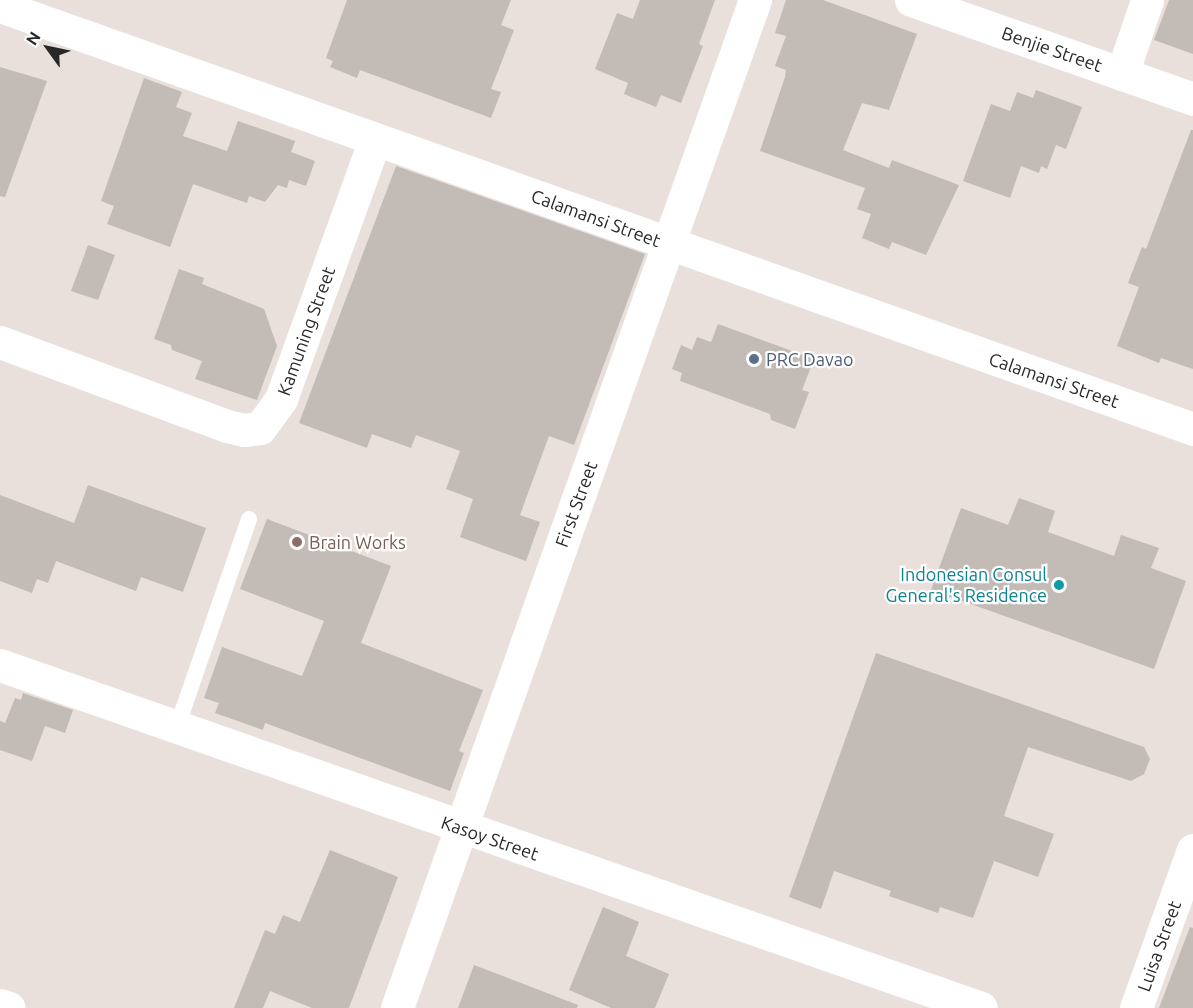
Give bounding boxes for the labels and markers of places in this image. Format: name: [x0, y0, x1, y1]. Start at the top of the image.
place label: PRC Davao: [766, 348, 853, 370]
marker: PRC Davao: [747, 352, 761, 366]
place label: Brain Works: [309, 531, 406, 553]
marker: Brain Works: [290, 535, 304, 549]
place label: Indonesian Consul General's Residence: [886, 564, 1047, 606]
marker: Indonesian Consul General's Residence: [1052, 578, 1066, 592]

